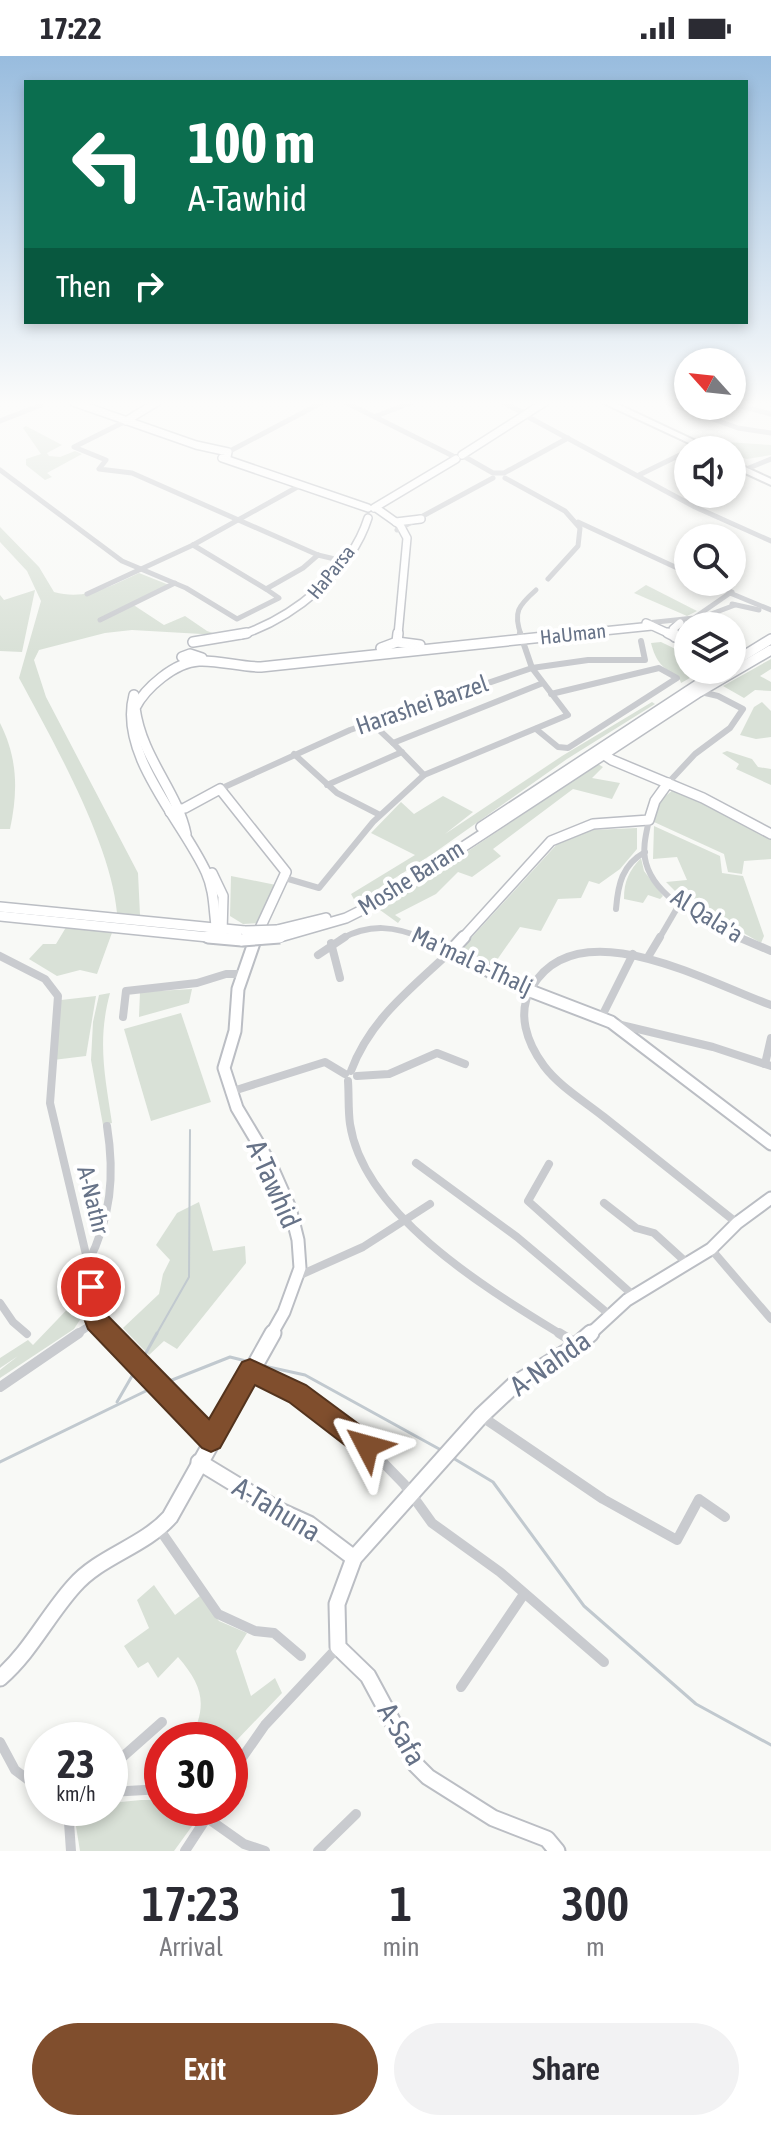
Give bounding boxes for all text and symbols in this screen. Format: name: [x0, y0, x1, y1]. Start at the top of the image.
text: 17:22: [40, 11, 102, 45]
text: 100 m: [188, 111, 315, 175]
icon: left: [56, 112, 160, 216]
text: A-Tawhid: [188, 177, 307, 219]
icon: right: [127, 264, 171, 308]
text: Then: [56, 269, 111, 303]
north arrow: [674, 348, 746, 420]
map controls: [674, 348, 746, 684]
button: sound: [674, 436, 746, 508]
button: search: [674, 524, 746, 596]
street label: HaParsa: [302, 540, 359, 603]
button: layers: [674, 612, 746, 684]
street label: HaUman: [539, 619, 607, 648]
street label: Harashei Barzel: [352, 669, 492, 740]
street label: Moshe Baram: [353, 835, 468, 921]
street label: Al Qala'a: [667, 883, 748, 948]
street label: Ma'mal a-Thalj: [408, 921, 537, 1000]
street label: A-Tawhid: [241, 1135, 307, 1233]
street label: A-Nathr: [72, 1163, 115, 1237]
pin: [57, 1253, 125, 1321]
icon: arrive: [69, 1265, 113, 1309]
street label: A-Nahda: [504, 1324, 596, 1402]
position arrow: [325, 1404, 409, 1488]
street label: A-Tahuna: [227, 1470, 327, 1548]
street label: A-Safa: [372, 1697, 432, 1771]
speed limit sign: 30: [144, 1722, 248, 1826]
text: 23: [57, 1741, 95, 1786]
text: km/h: [56, 1782, 96, 1805]
text: 17:23: [142, 1876, 241, 1931]
text: 1: [390, 1876, 412, 1931]
text: 300: [562, 1876, 629, 1931]
text: Arrival: [159, 1932, 223, 1962]
text: min: [382, 1932, 420, 1962]
text: m: [586, 1932, 605, 1962]
button: Exit: [32, 2023, 378, 2115]
button: Share: [394, 2023, 739, 2115]

